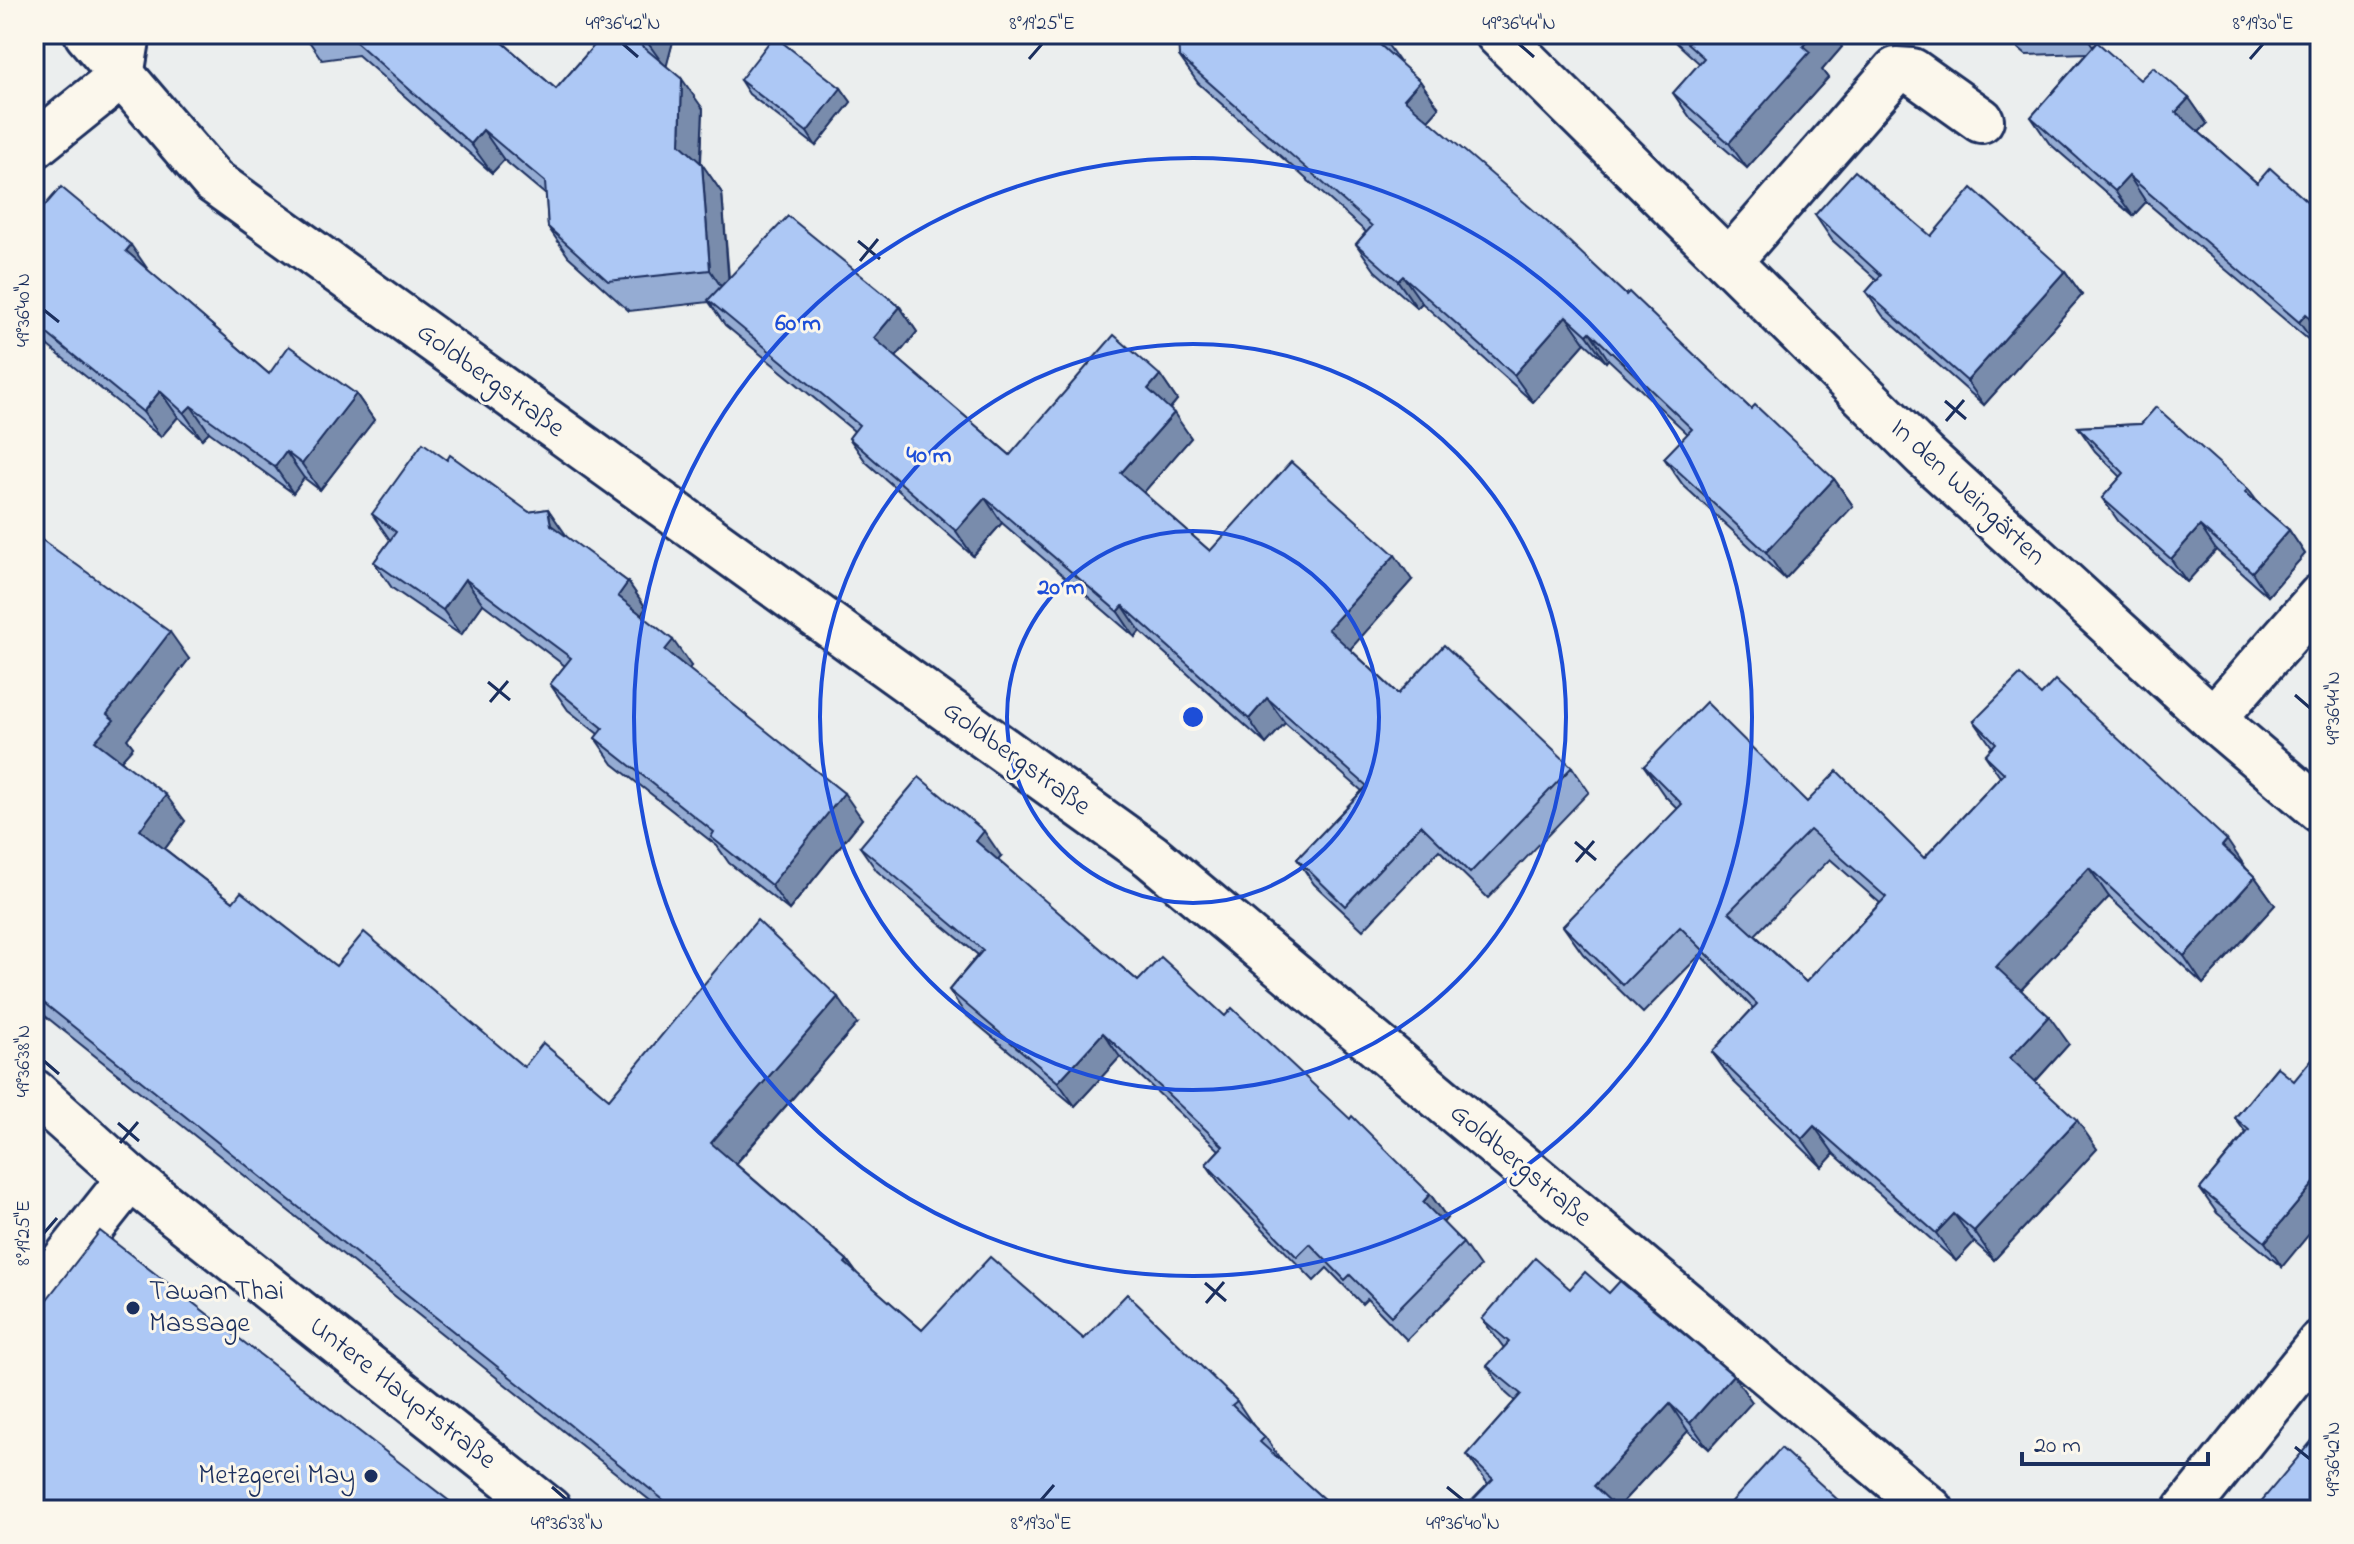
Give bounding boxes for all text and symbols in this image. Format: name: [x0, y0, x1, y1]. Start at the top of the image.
text: 49°36'42"N: [585, 10, 661, 39]
text: 8°19'25"E: [1009, 10, 1075, 39]
text: 49°36'44"N: [1482, 10, 1556, 39]
text: 8°19'30"E: [2232, 10, 2294, 39]
text: 49°36'40"N: [10, 273, 39, 347]
text: 60 m: [775, 307, 821, 342]
street label: Goldbergstraße: [407, 313, 573, 449]
street label: In den Weingärten: [1880, 410, 2054, 576]
text: 40 m: [907, 439, 952, 474]
text: 20 m: [1037, 571, 1085, 606]
text: 49°36'44"N: [2320, 671, 2349, 745]
street label: Goldbergstraße: [933, 691, 1099, 827]
centre of rings: [1179, 703, 1207, 731]
text: 49°36'38"N: [10, 1025, 39, 1097]
street label: Goldbergstraße: [1440, 1094, 1601, 1238]
text: 8°19'25"E: [10, 1200, 39, 1266]
place label: Tawan Thai Massage: [149, 1272, 284, 1345]
marker: Tawan Thai Massage: [124, 1299, 142, 1317]
street label: Untere Hauptstraße: [299, 1308, 505, 1481]
scale bar: [2022, 1416, 2208, 1466]
text: 49°36'42"N: [2320, 1421, 2349, 1497]
text: 20 m: [2034, 1429, 2081, 1464]
place label: Metzgerei May: [198, 1456, 355, 1497]
marker: Metzgerei May: [362, 1467, 380, 1485]
text: 49°36'38"N: [531, 1510, 603, 1539]
text: 8°19'30"E: [1010, 1510, 1072, 1539]
text: 49°36'40"N: [1426, 1510, 1500, 1539]

